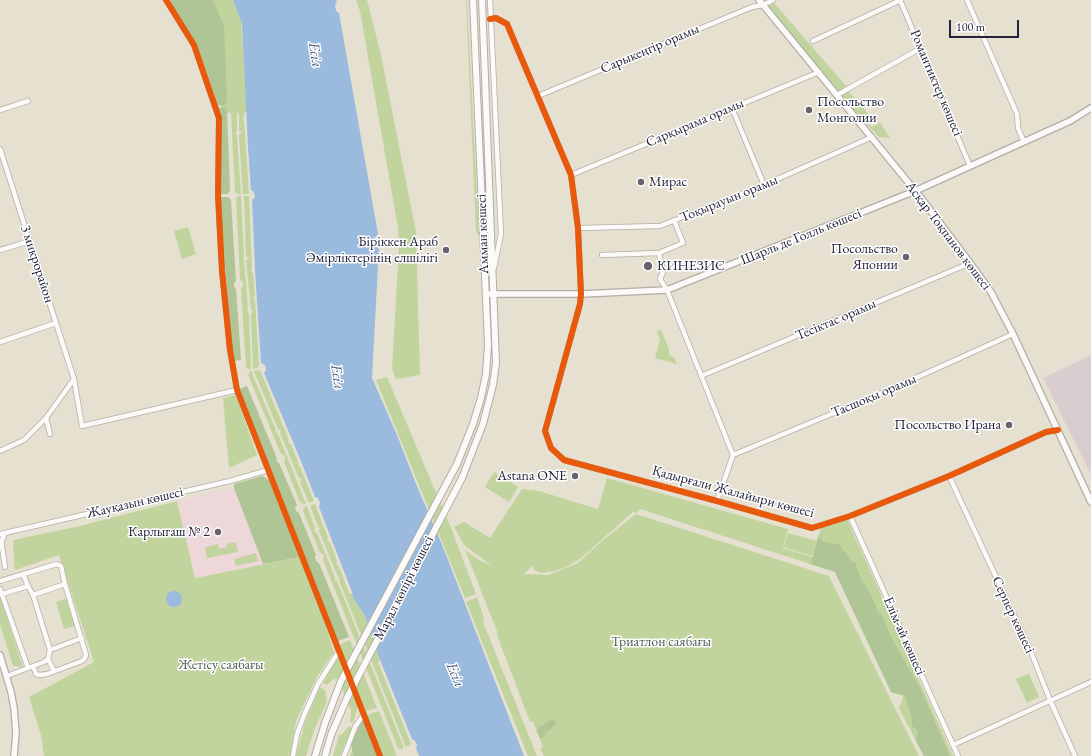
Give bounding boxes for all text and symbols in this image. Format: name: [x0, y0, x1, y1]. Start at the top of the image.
scale bar: [951, 12, 1021, 38]
text: 100 m: [956, 19, 985, 35]
street label: Сарыкеңгір орамы: [598, 21, 702, 77]
street label: Романтиктер көшесі: [906, 27, 966, 139]
water label: Есіл: [304, 41, 326, 69]
place label: Посольство Монголии: [817, 94, 884, 126]
street label: Сарқырама орамы: [644, 95, 746, 151]
marker: Посольство Монголии: [804, 105, 814, 115]
street label: Тоқырауын орамы: [678, 172, 780, 226]
place label: Мирас: [649, 174, 687, 190]
marker: Мирас: [636, 177, 646, 187]
street label: Асқар Тоқпанов көшесі: [902, 178, 994, 294]
street label: Амман көшесі: [473, 194, 493, 274]
street label: Шарль де Голль көшесі: [738, 205, 864, 269]
street label: 3 микрорайон: [17, 223, 57, 305]
place label: Біріккен Араб Әмірліктерінің елшілігі: [306, 234, 438, 266]
place label: Посольство Японии: [831, 241, 898, 274]
marker: Біріккен Араб Әмірліктерінің елшілігі: [441, 245, 451, 255]
marker: Посольство Японии: [901, 252, 911, 262]
place label: КИНЕЗИС: [657, 258, 725, 274]
marker: КИНЕЗИС: [642, 260, 654, 272]
street label: Тесіктас орамы: [793, 296, 879, 344]
water label: Есіл: [326, 363, 348, 391]
street label: Тасшоқы орамы: [829, 371, 919, 421]
place label: Посольство Ирана: [894, 417, 1001, 433]
marker: Посольство Ирана: [1004, 420, 1014, 430]
street label: Қадырғали Жалайыри көшесі: [650, 462, 816, 522]
place label: Astana ONE: [497, 468, 567, 484]
marker: Astana ONE: [570, 471, 580, 481]
street label: Жауқазын көшесі: [85, 484, 185, 522]
place label: Карлыгаш № 2: [128, 524, 210, 540]
marker: Карлыгаш № 2: [213, 527, 223, 537]
street label: Марал көпірі көшесі: [370, 533, 438, 643]
street label: Серпер көшесі: [988, 574, 1038, 656]
street label: Елім-ай көшесі: [879, 594, 929, 678]
park label: Триатлон саябағы: [611, 634, 711, 650]
park label: Жетісу саябағы: [178, 657, 264, 673]
water label: Есіл: [442, 660, 468, 690]

